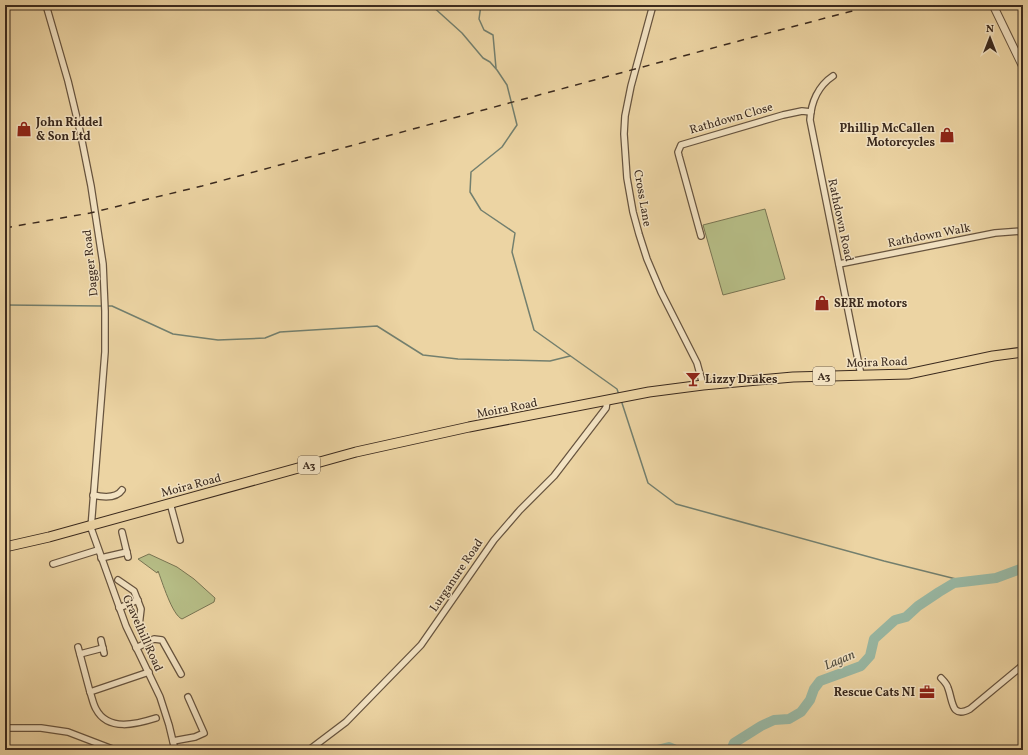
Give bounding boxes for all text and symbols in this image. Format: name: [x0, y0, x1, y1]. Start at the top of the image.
north arrow: [970, 18, 1010, 58]
text: N: [986, 22, 994, 37]
street label: Rathdown Close: [688, 99, 775, 138]
place label: John Riddel & Son Ltd: [35, 115, 103, 145]
shop icon: John Riddel & Son Ltd: [15, 120, 33, 138]
place label: Phillip McCallen Motorcycles: [839, 121, 935, 151]
shop icon: Phillip McCallen Motorcycles: [938, 126, 956, 144]
street label: Cross Lane: [629, 168, 655, 228]
street label: Rathdown Road: [823, 177, 857, 263]
street label: Rathdown Walk: [886, 220, 972, 252]
street label: Dagger Road: [80, 228, 102, 297]
shop icon: SERE motors: [813, 294, 831, 312]
place label: SERE motors: [834, 296, 908, 312]
street label: Moira Road: [846, 354, 908, 372]
road number: A3: [813, 367, 835, 385]
bar icon: Lizzy Drakes: [684, 370, 702, 388]
place label: Lizzy Drakes: [705, 372, 778, 388]
street label: Moira Road: [476, 395, 539, 423]
road number: A3: [298, 456, 320, 474]
street label: Moira Road: [160, 470, 223, 502]
street label: Lurganure Road: [426, 536, 487, 615]
street label: Gravelhill Road: [118, 593, 166, 674]
water label: Lagan: [822, 646, 858, 675]
office icon: Rescue Cats NI: [918, 683, 936, 701]
place label: Rescue Cats NI: [834, 685, 915, 701]

